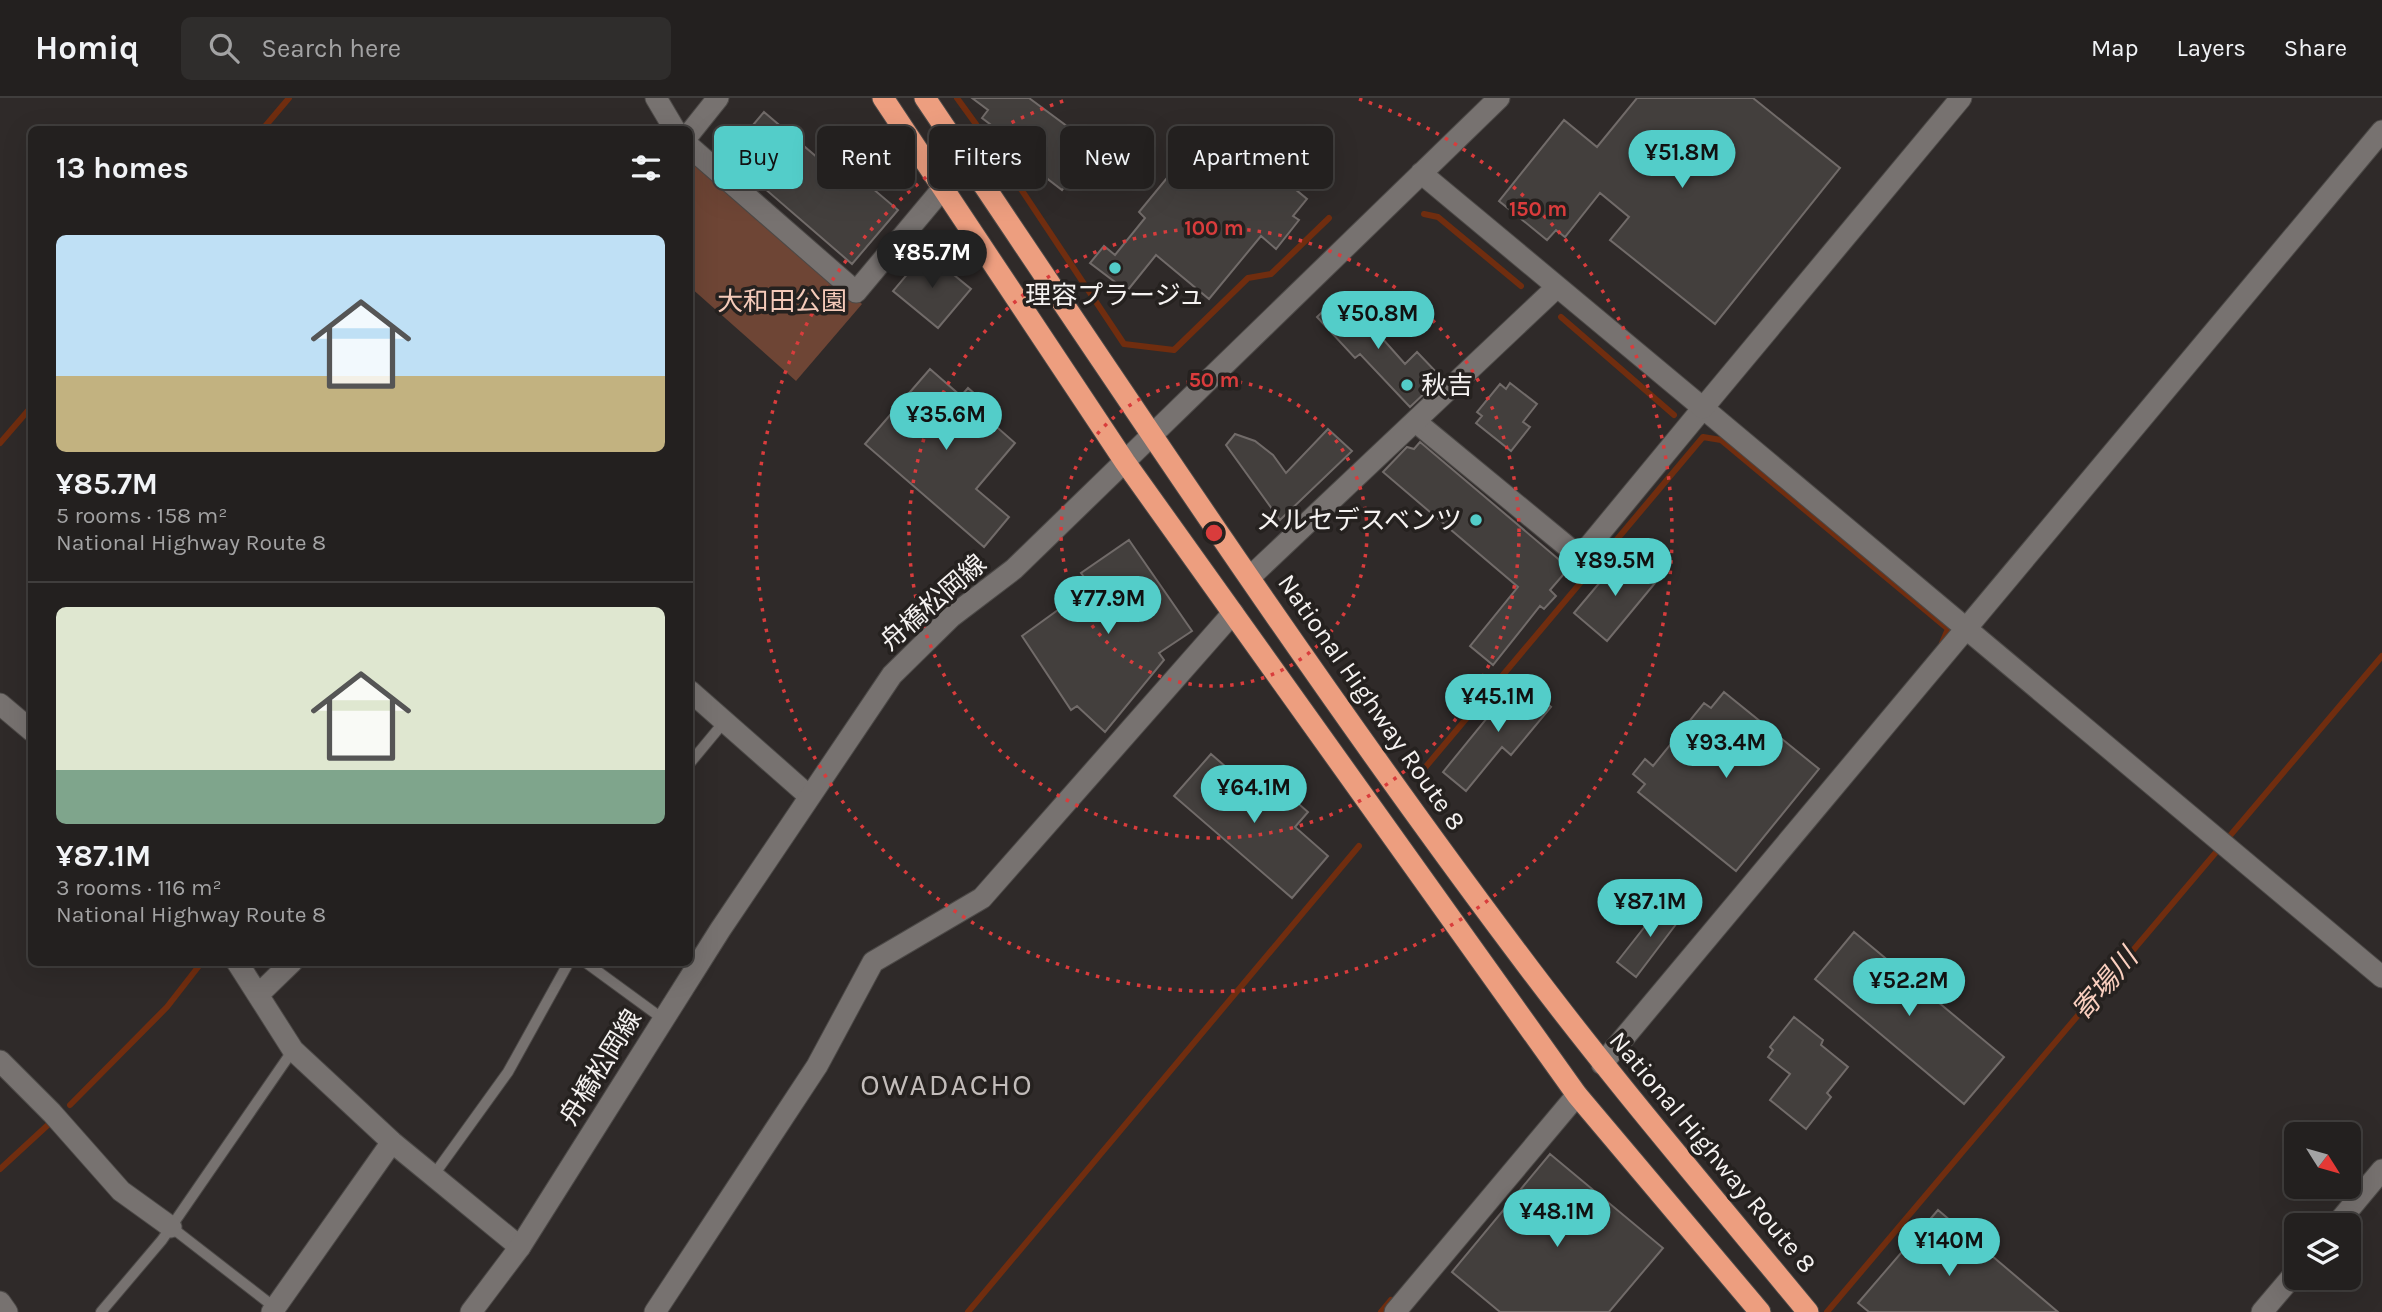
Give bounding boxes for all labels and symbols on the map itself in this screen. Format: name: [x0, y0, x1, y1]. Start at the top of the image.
pin: ¥51.8M: [1625, 130, 1739, 190]
text: 150 m: [1509, 197, 1567, 221]
text: 100 m: [1184, 216, 1244, 240]
pin: ¥85.7M: [875, 230, 989, 290]
marker: 理容プラージュ: [1107, 260, 1123, 276]
place label: 理容プラージュ: [1025, 280, 1205, 311]
park label: 大和田公園: [717, 286, 847, 317]
pin: ¥50.8M: [1321, 292, 1435, 351]
text: 50 m: [1189, 368, 1239, 392]
place label: 秋吉: [1421, 370, 1473, 401]
marker: 秋吉: [1399, 377, 1415, 393]
pin: ¥35.6M: [889, 392, 1003, 452]
place label: メルセデスベンツ: [1256, 505, 1462, 536]
marker: メルセデスベンツ: [1468, 512, 1484, 528]
centre of rings: [1202, 521, 1226, 545]
pin: ¥89.5M: [1558, 538, 1672, 598]
street label: 舟橋松岡線: [874, 548, 993, 657]
street label: National Highway Route 8: [1271, 568, 1472, 836]
pin: ¥77.9M: [1051, 576, 1165, 636]
pin: ¥45.1M: [1441, 674, 1555, 734]
pin: ¥93.4M: [1669, 720, 1783, 780]
pin: ¥64.1M: [1197, 766, 1311, 825]
pin: ¥87.1M: [1593, 880, 1707, 939]
water label: 寄場川: [2065, 939, 2146, 1027]
pin: ¥52.2M: [1852, 958, 1966, 1018]
street label: 舟橋松岡線: [553, 1004, 648, 1131]
street label: National Highway Route 8: [1603, 1025, 1823, 1279]
district label: OWADACHO: [860, 1067, 1034, 1103]
north arrow: [2284, 1122, 2361, 1199]
pin: ¥48.1M: [1500, 1190, 1614, 1249]
pin: ¥140M: [1900, 1218, 1998, 1278]

